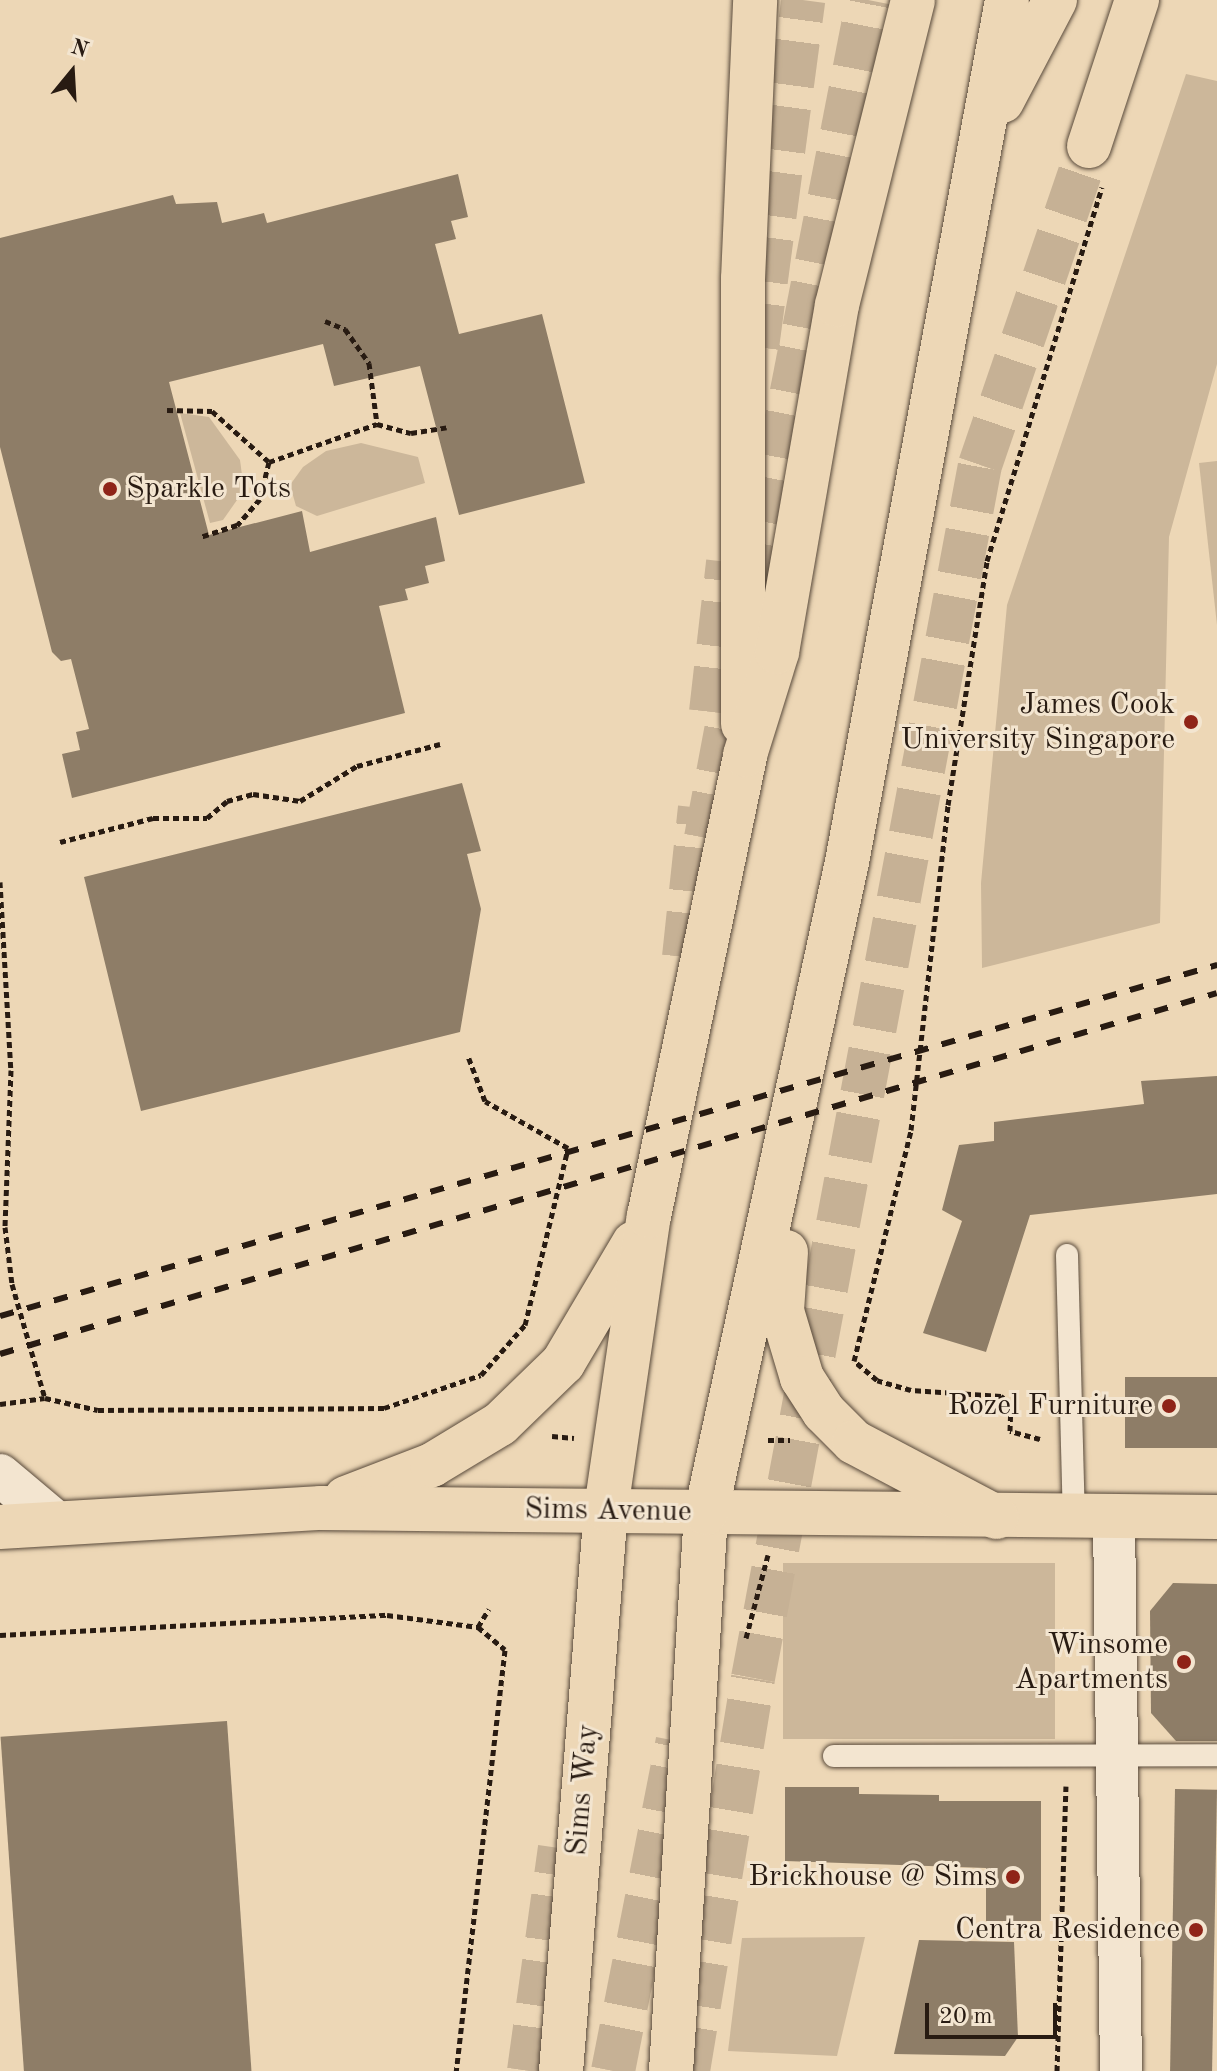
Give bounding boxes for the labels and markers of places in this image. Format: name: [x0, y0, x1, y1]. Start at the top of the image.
place label: Sparkle Tots: [126, 471, 291, 507]
marker: Sparkle Tots: [101, 480, 119, 498]
place label: James Cook University Singapore: [900, 687, 1175, 758]
marker: James Cook University Singapore: [1182, 713, 1200, 731]
place label: Rozel Furniture: [948, 1388, 1153, 1424]
marker: Rozel Furniture: [1160, 1397, 1178, 1415]
place label: Winsome Apartments: [1015, 1627, 1168, 1698]
marker: Winsome Apartments: [1175, 1653, 1193, 1671]
place label: Brickhouse @ Sims: [748, 1859, 997, 1895]
marker: Brickhouse @ Sims: [1004, 1868, 1022, 1886]
place label: Centra Residence: [955, 1912, 1180, 1948]
marker: Centra Residence: [1187, 1921, 1205, 1939]

